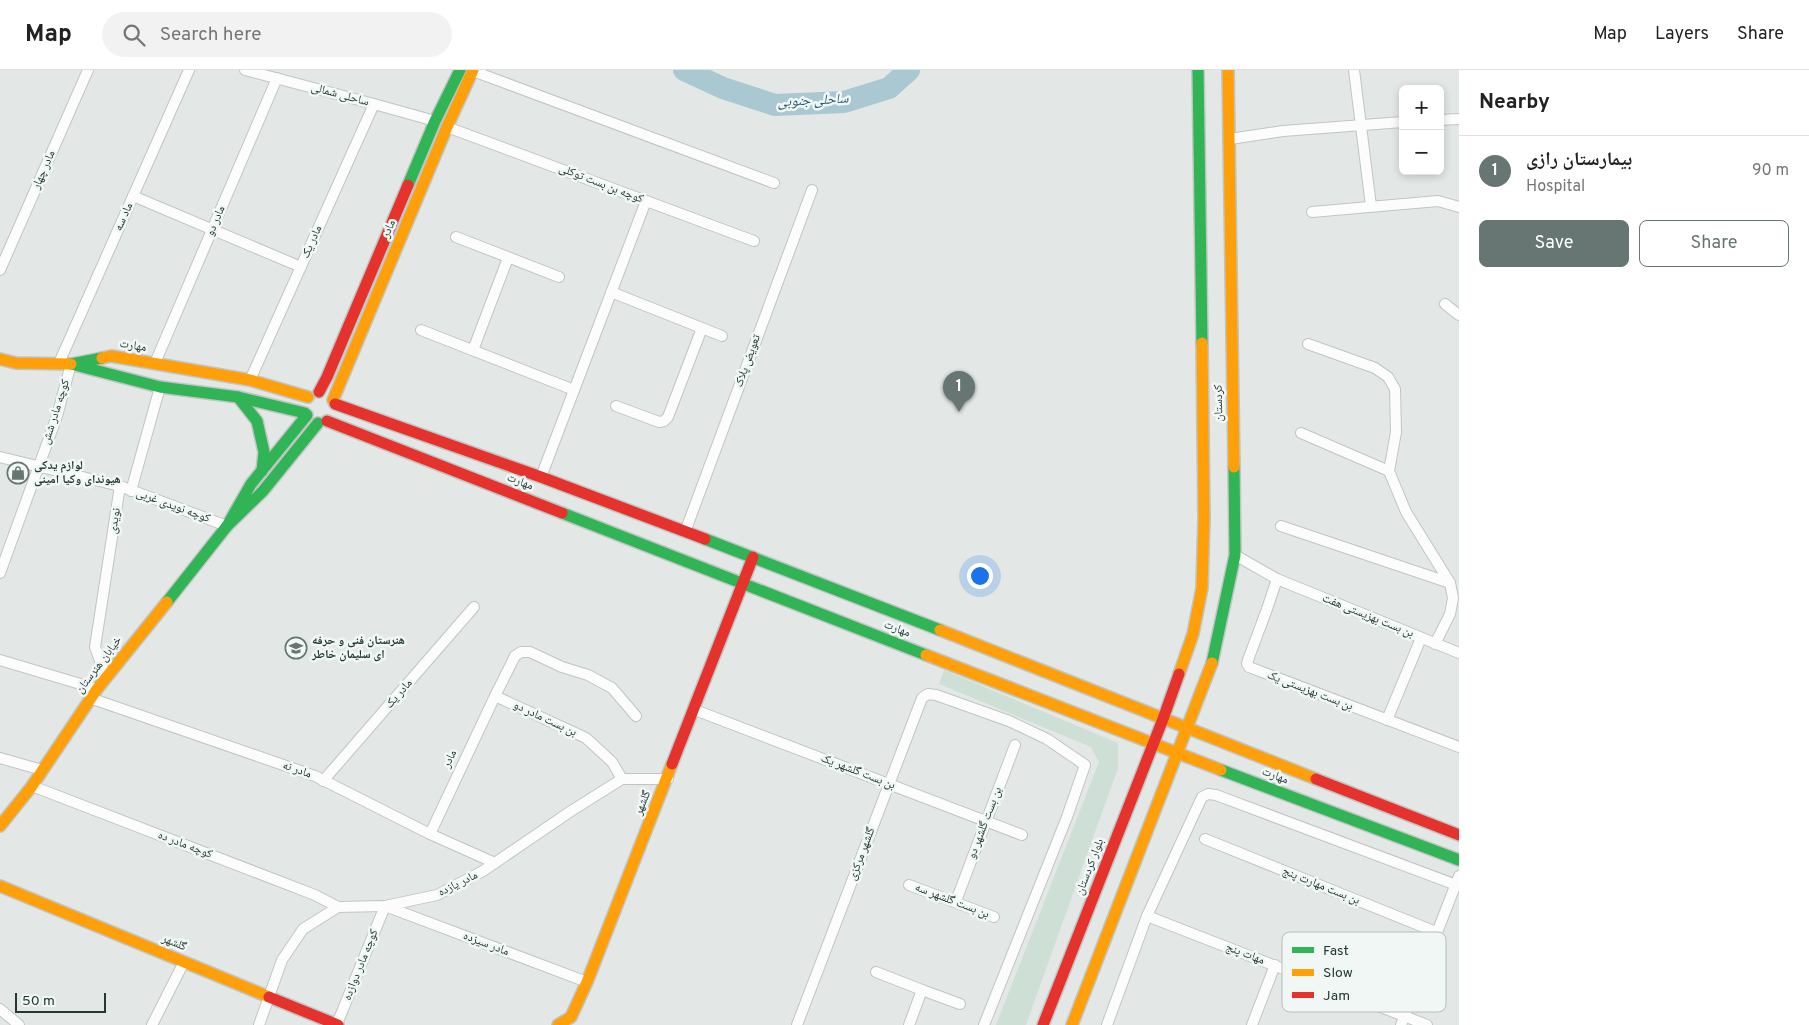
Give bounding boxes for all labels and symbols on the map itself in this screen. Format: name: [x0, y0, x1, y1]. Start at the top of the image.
street label: ساحلی شمالی: [309, 80, 371, 110]
water label: ساحلی جنوبی: [777, 91, 850, 111]
street label: مادر چهار: [28, 148, 60, 193]
street label: کوچه بن بست توکلی: [556, 161, 646, 207]
street label: ماد سه: [111, 200, 137, 234]
street label: مادر دو: [202, 203, 230, 239]
street label: مادر: [378, 218, 400, 241]
street label: مادر یک: [298, 223, 326, 261]
street label: تعویض پلاک: [731, 332, 765, 390]
street label: مهارت: [118, 336, 148, 356]
pin: 1: [943, 371, 975, 412]
street label: کوچه مادر شش: [38, 377, 74, 447]
street label: کردستان: [1211, 384, 1227, 422]
place label: لوازم یدکى هیونداى وکیا امینى: [34, 458, 121, 488]
shop icon: لوازم یدکى هیونداى وکیا امینى: [6, 461, 30, 485]
street label: مهارت: [505, 470, 535, 494]
street label: کوچه نویدی غربی: [134, 485, 212, 527]
street label: نویدی: [105, 507, 125, 535]
your location: [967, 563, 993, 589]
street label: بن بست بهزیستی هفت: [1320, 590, 1416, 642]
street label: مهارت: [882, 617, 912, 641]
street label: خیابان هنرستان: [72, 633, 126, 697]
place label: هنرستان فنی و حرفه ای سلیمان خاطر: [311, 633, 405, 663]
school or university icon: هنرستان فنی و حرفه ای سلیمان خاطر: [284, 636, 308, 660]
street label: بن بست بهزیستی یک: [1265, 667, 1355, 715]
street label: مادر یک: [382, 676, 416, 712]
street label: بن بست مادر دو: [511, 697, 579, 741]
street label: مادر: [439, 747, 461, 771]
street label: بن بست گلشهر یک: [818, 750, 898, 794]
street label: مادر نه: [280, 758, 314, 782]
street label: مهارت: [1260, 764, 1290, 788]
street label: بن بست گلشهر دو: [964, 785, 1006, 861]
street label: گلشهر: [630, 788, 655, 819]
street label: گلشهر مرکزی: [845, 825, 879, 883]
street label: کوچه مادر ده: [155, 827, 215, 863]
street label: بلوار کردستان: [1072, 836, 1108, 898]
street label: بن بست مهارت پنج: [1280, 863, 1362, 909]
street label: مادر یازده: [435, 867, 481, 901]
street label: بن بست گلشهر سه: [913, 879, 991, 923]
street label: کوچه مادر دوازده: [339, 927, 383, 1003]
street label: مادر سیزده: [461, 928, 511, 960]
street label: گلشهر: [158, 930, 189, 955]
legend: [1282, 932, 1446, 1012]
street label: مهات پنج: [1223, 939, 1267, 969]
text: Fast: [1323, 943, 1349, 960]
text: Slow: [1323, 965, 1353, 982]
text: Jam: [1323, 988, 1350, 1005]
scale bar: [15, 990, 106, 1013]

